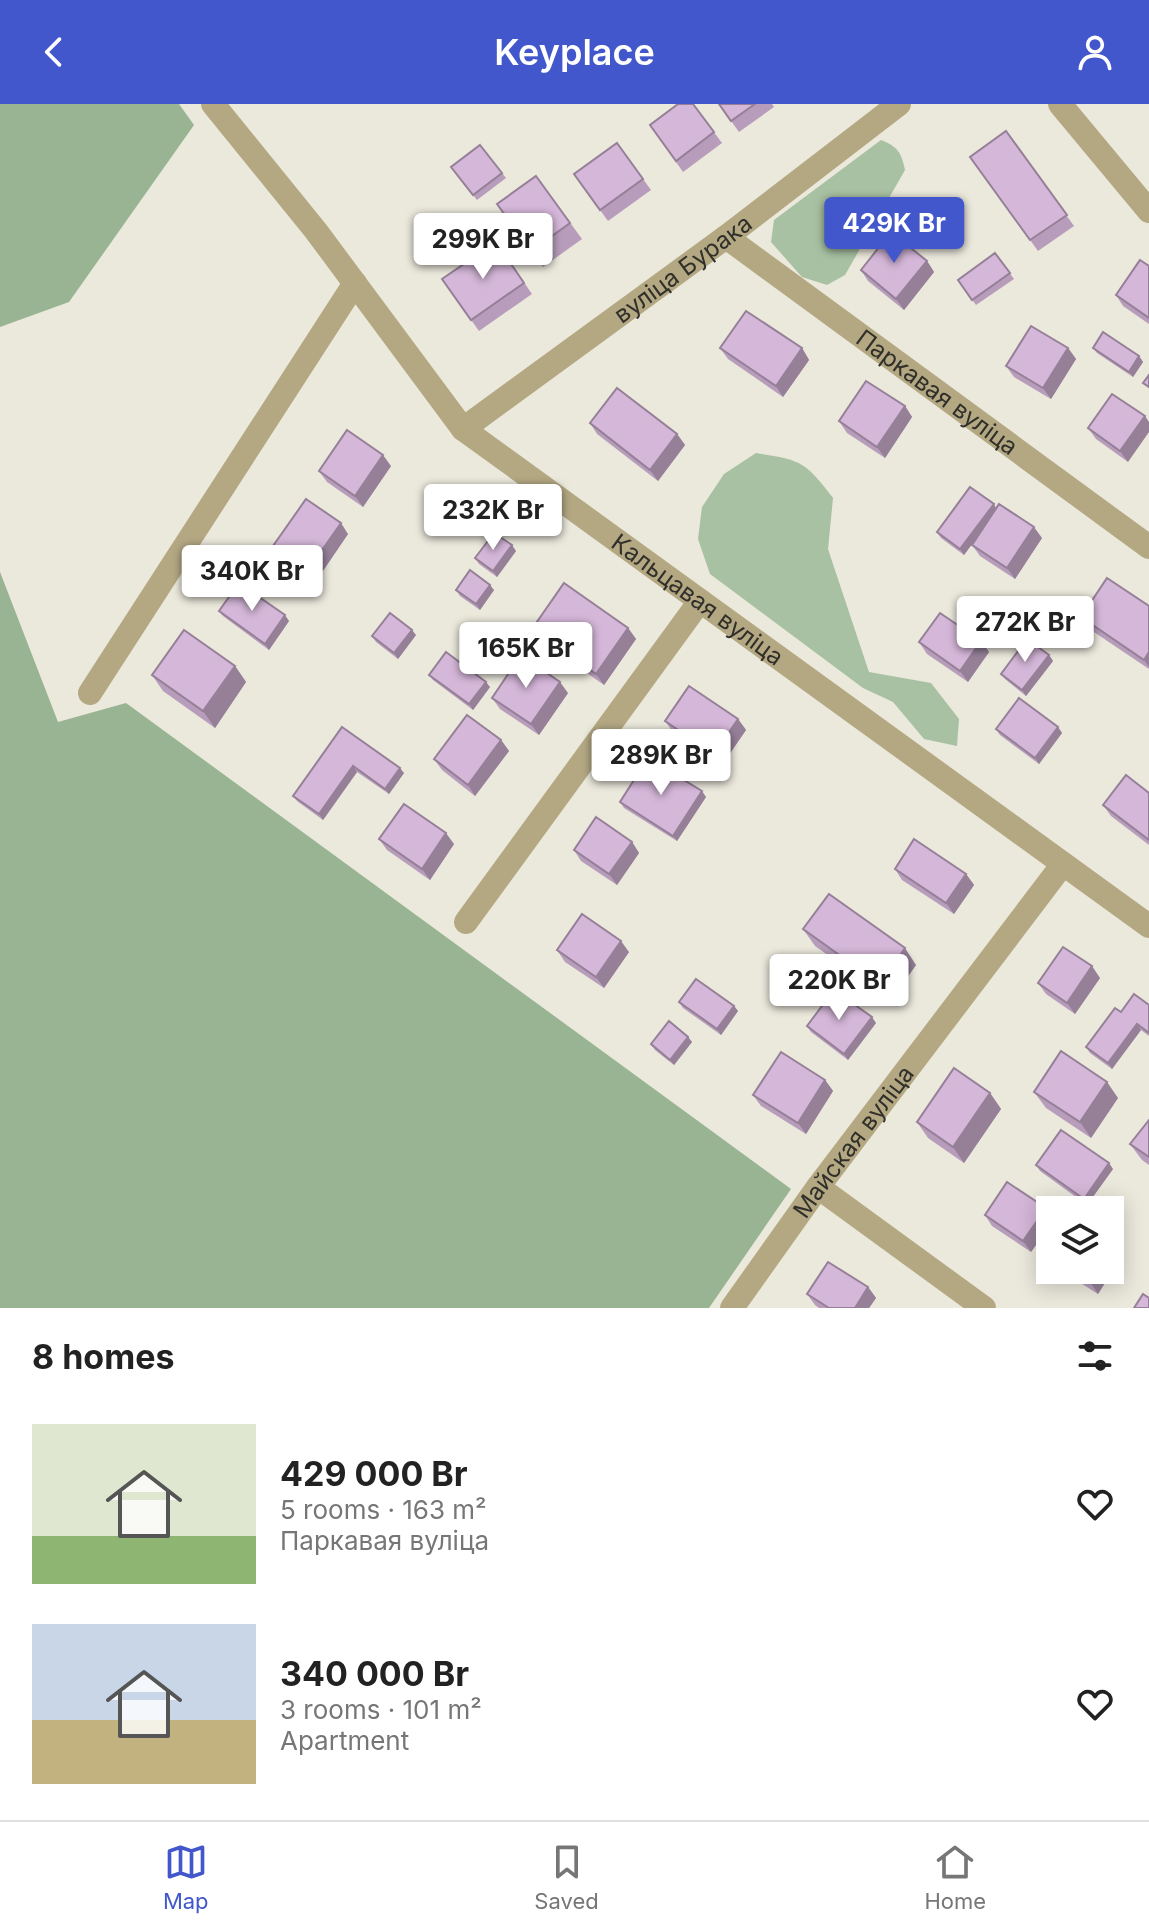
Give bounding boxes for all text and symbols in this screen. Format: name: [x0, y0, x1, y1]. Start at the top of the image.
icon: back: [32, 30, 76, 74]
text: Keyplace: [494, 30, 655, 74]
icon: person: [1073, 30, 1117, 74]
pin: 429K Br: [820, 197, 968, 265]
text: 429K Br: [842, 207, 946, 238]
street label: вуліца Бурака: [608, 208, 757, 329]
pin: 299K Br: [409, 213, 557, 281]
text: 299K Br: [432, 223, 534, 254]
street label: Паркавая вуліца: [851, 323, 1024, 461]
pin: 232K Br: [419, 484, 567, 552]
text: 232K Br: [442, 494, 544, 525]
street label: Кальцавая вуліца: [606, 527, 789, 671]
pin: 340K Br: [178, 545, 326, 613]
text: 340K Br: [200, 555, 304, 586]
pin: 272K Br: [951, 596, 1099, 664]
text: 272K Br: [975, 606, 1075, 637]
pin: 165K Br: [452, 622, 600, 690]
text: 165K Br: [477, 632, 575, 663]
pin: 289K Br: [587, 729, 735, 797]
text: 289K Br: [610, 739, 712, 770]
pin: 220K Br: [765, 954, 913, 1022]
text: 220K Br: [788, 964, 890, 995]
street label: Майская вуліца: [786, 1059, 920, 1223]
map controls: [1036, 1196, 1124, 1284]
button: layers: [1036, 1196, 1124, 1284]
icon: filters: [1073, 1334, 1117, 1378]
text: 8 homes: [32, 1336, 175, 1377]
text: 429 000 Br: [280, 1453, 468, 1494]
icon: home: [96, 1456, 192, 1552]
icon: heart: [1073, 1482, 1117, 1526]
text: 5 rooms · 163 m²: [280, 1494, 487, 1525]
text: Паркавая вуліца: [280, 1525, 489, 1556]
text: 340 000 Br: [280, 1653, 469, 1694]
icon: home: [96, 1656, 192, 1752]
icon: heart: [1073, 1682, 1117, 1726]
text: 3 rooms · 101 m²: [280, 1694, 482, 1725]
text: Apartment: [280, 1725, 409, 1756]
tab: Map: [163, 1840, 209, 1914]
tab: Saved: [534, 1840, 599, 1914]
tab: Home: [924, 1840, 986, 1914]

